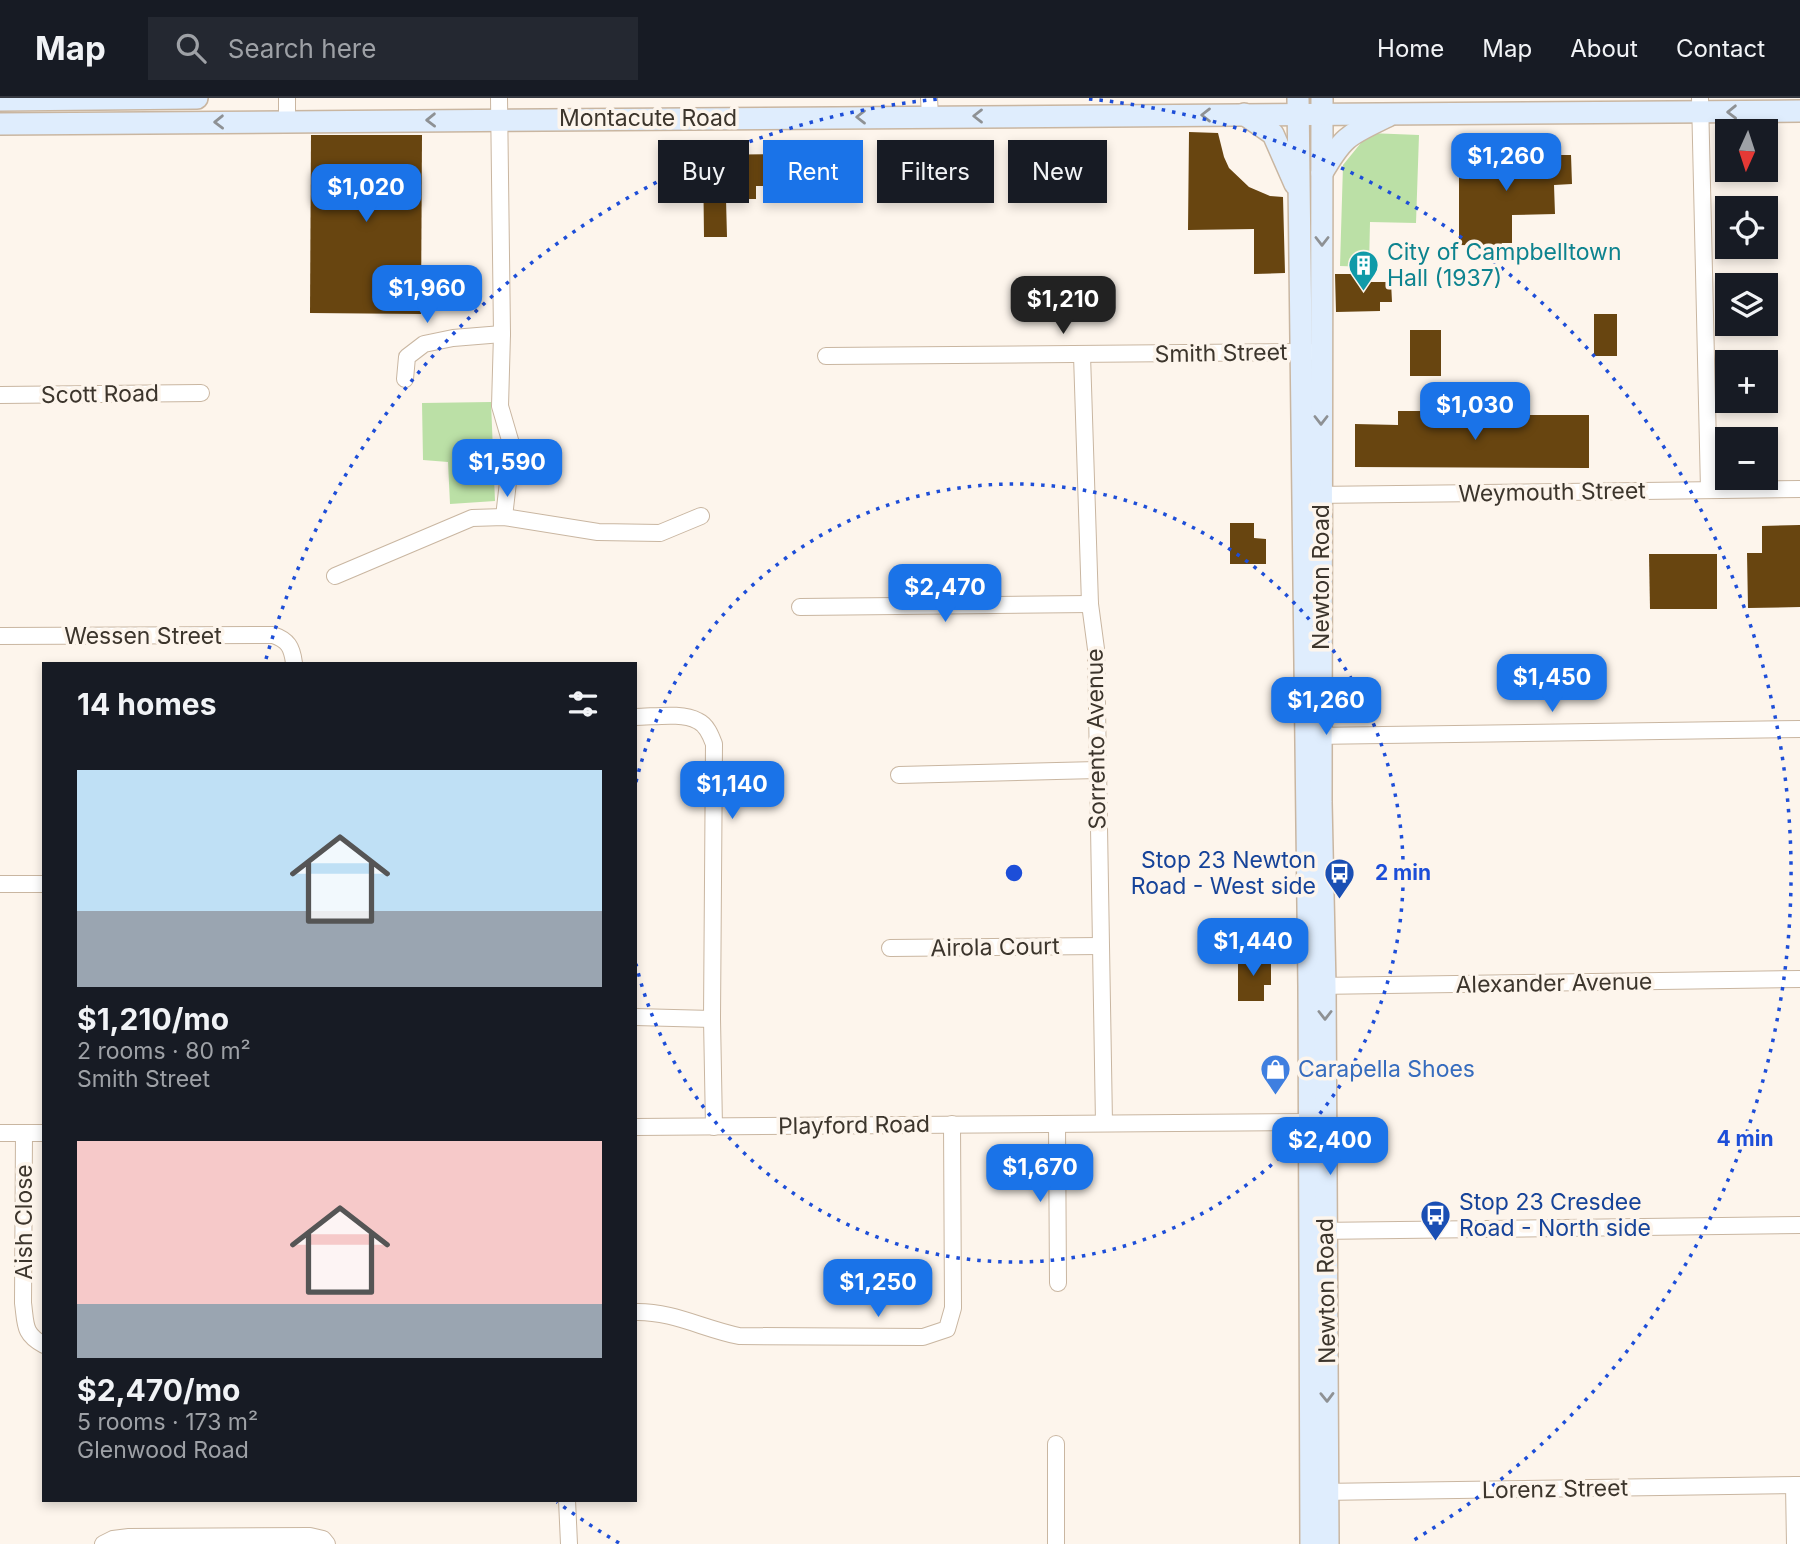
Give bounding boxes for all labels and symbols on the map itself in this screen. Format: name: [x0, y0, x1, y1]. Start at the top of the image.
street label: Montacute Road: [559, 104, 737, 132]
one-way arrow: [1726, 104, 1737, 120]
one-way arrow: [1200, 107, 1211, 122]
one-way arrow: [972, 108, 983, 124]
one-way arrow: [856, 109, 866, 125]
one-way arrow: [426, 112, 436, 128]
one-way arrow: [213, 114, 224, 130]
north arrow: [1715, 119, 1778, 182]
pin: $1,260: [1449, 134, 1563, 193]
pin: $1,020: [309, 164, 423, 224]
one-way arrow: [1314, 236, 1330, 247]
place label: City of Campbelltown Hall (1937): [1387, 238, 1622, 292]
building icon: City of Campbelltown Hall (1937): [1347, 248, 1381, 292]
pin: $1,960: [370, 266, 484, 325]
pin: $1,210: [1006, 276, 1120, 336]
street label: Smith Street: [1154, 338, 1288, 368]
street label: Scott Road: [41, 379, 159, 409]
pin: $1,030: [1418, 382, 1532, 442]
one-way arrow: [1313, 415, 1329, 426]
pin: $1,590: [450, 440, 564, 499]
street label: Weymouth Street: [1458, 476, 1646, 508]
street label: Newton Road: [1307, 504, 1335, 650]
pin: $2,470: [888, 564, 1002, 624]
street label: Wessen Street: [64, 622, 222, 650]
street label: Sorrento Avenue: [1080, 648, 1112, 830]
pin: $1,450: [1495, 654, 1609, 714]
pin: $1,260: [1269, 678, 1383, 737]
pin: $1,140: [675, 762, 789, 821]
place label: Stop 23 Newton Road - West side: [1131, 846, 1316, 900]
bus stop icon: Stop 23 Newton Road - West side: [1322, 856, 1356, 900]
text: 2 min: [1375, 860, 1431, 885]
centre of rings: [1002, 861, 1026, 885]
pin: $1,440: [1196, 918, 1310, 978]
street label: Airola Court: [930, 932, 1060, 962]
street label: Alexander Avenue: [1455, 967, 1653, 999]
one-way arrow: [1317, 1010, 1333, 1021]
shop icon: Carapella Shoes: [1258, 1052, 1292, 1096]
place label: Carapella Shoes: [1298, 1055, 1475, 1083]
street label: Playford Road: [778, 1110, 930, 1140]
pin: $2,400: [1273, 1118, 1387, 1177]
text: 4 min: [1716, 1126, 1774, 1151]
pin: $1,670: [983, 1144, 1097, 1204]
street label: Aish Close: [10, 1164, 38, 1280]
place label: Stop 23 Cresdee Road - North side: [1459, 1188, 1651, 1242]
bus stop icon: Stop 23 Cresdee Road - North side: [1419, 1198, 1453, 1242]
street label: Newton Road: [1311, 1218, 1341, 1364]
pin: $1,250: [821, 1260, 935, 1319]
one-way arrow: [1319, 1392, 1335, 1402]
street label: Lorenz Street: [1482, 1474, 1629, 1504]

